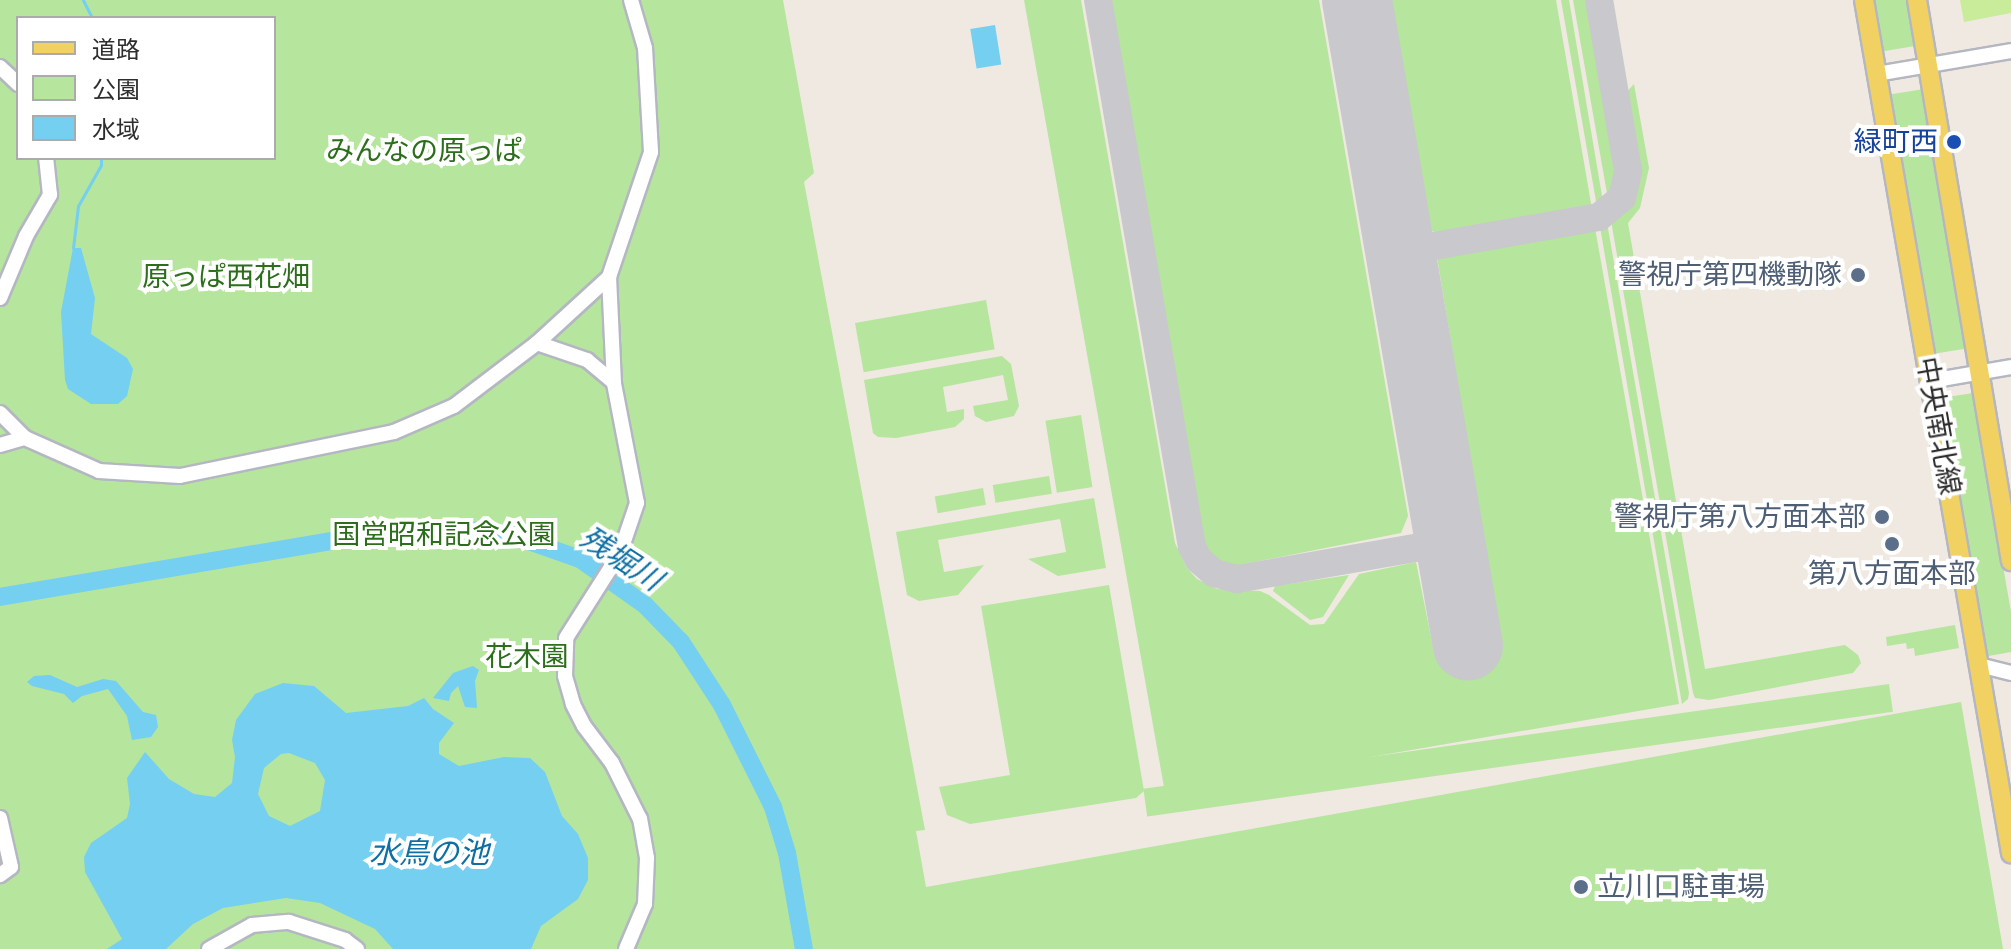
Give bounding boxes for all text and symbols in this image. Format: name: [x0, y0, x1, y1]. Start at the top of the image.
legend: [16, 16, 276, 160]
text: 道路: [92, 32, 140, 67]
text: 公園: [92, 72, 140, 107]
text: 水域: [92, 112, 140, 147]
place label: 緑町西: [1854, 125, 1938, 159]
marker: 緑町西: [1945, 133, 1963, 151]
park label: みんなの原っぱ: [326, 134, 522, 168]
place label: 警視庁第四機動隊: [1618, 258, 1842, 292]
park label: 原っぱ西花畑: [142, 260, 310, 294]
marker: 警視庁第四機動隊: [1849, 266, 1867, 284]
street label: 中央南北線: [1909, 354, 1967, 498]
place label: 警視庁第八方面本部: [1614, 500, 1866, 534]
marker: 警視庁第八方面本部: [1873, 508, 1891, 526]
park label: 国営昭和記念公園: [332, 518, 556, 552]
water label: 残堀川: [573, 519, 669, 599]
marker: 第八方面本部: [1883, 535, 1901, 553]
place label: 第八方面本部: [1808, 557, 1976, 591]
park label: 花木園: [485, 640, 569, 674]
water label: 水鳥の池: [369, 835, 489, 871]
place label: 立川口駐車場: [1597, 870, 1765, 904]
marker: 立川口駐車場: [1572, 878, 1590, 896]

